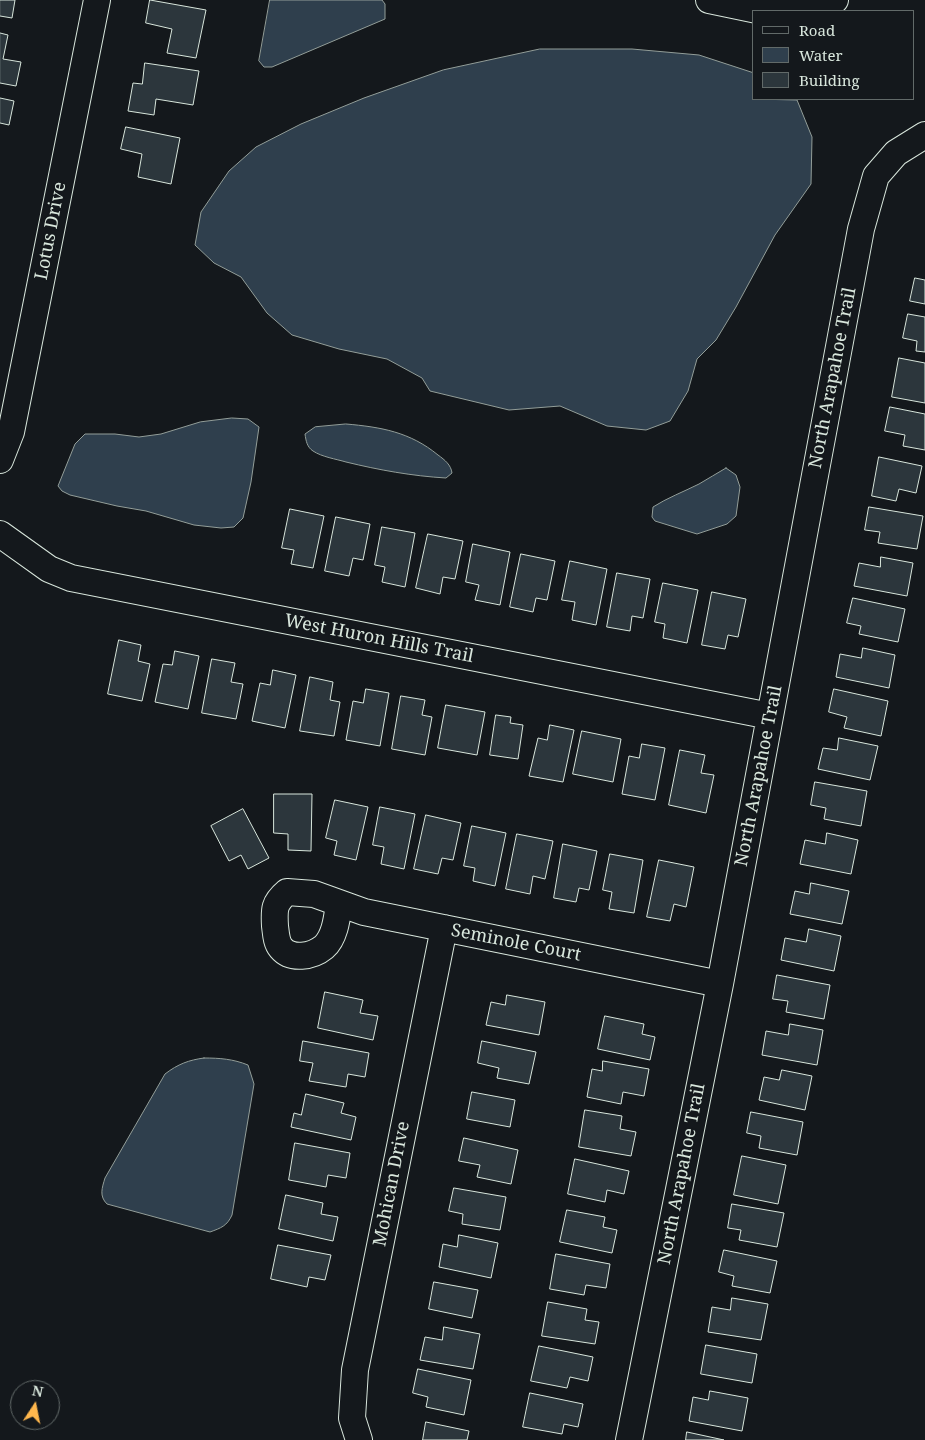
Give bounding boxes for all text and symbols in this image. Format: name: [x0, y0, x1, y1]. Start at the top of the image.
legend: [752, 10, 915, 100]
text: Road: [799, 20, 835, 40]
text: Water: [799, 45, 842, 65]
text: Building: [799, 70, 860, 90]
street label: Lotus Drive: [31, 180, 71, 282]
street label: North Arapahoe Trail: [805, 286, 861, 470]
street label: West Huron Hills Trail: [283, 610, 475, 668]
street label: North Arapahoe Trail: [731, 684, 787, 868]
street label: Seminole Court: [449, 920, 583, 966]
street label: North Arapahoe Trail: [654, 1082, 710, 1266]
street label: Mohican Drive: [369, 1120, 415, 1248]
north arrow: [10, 1380, 60, 1430]
text: N: [31, 1380, 45, 1401]

